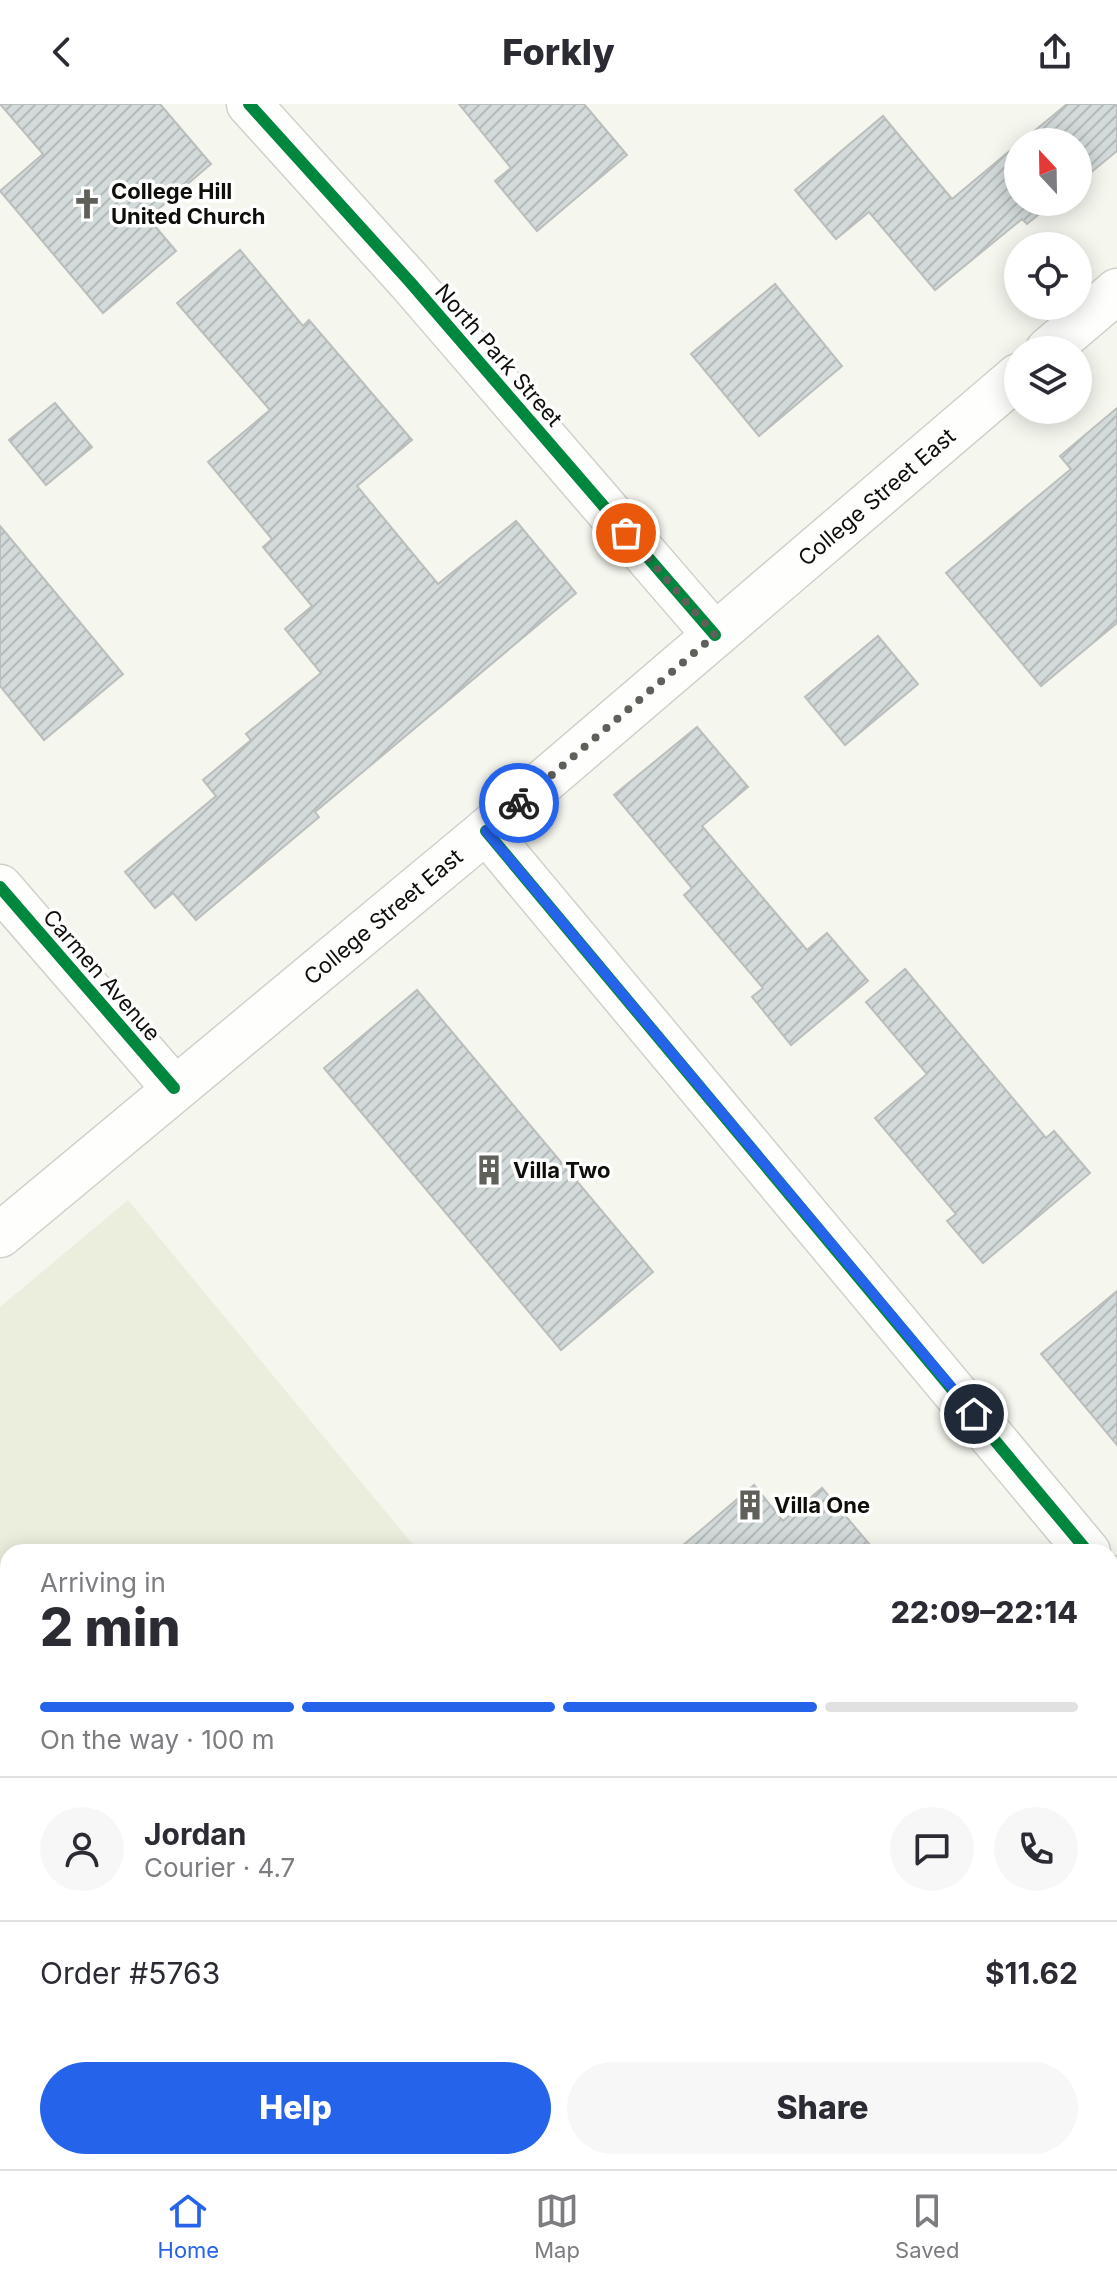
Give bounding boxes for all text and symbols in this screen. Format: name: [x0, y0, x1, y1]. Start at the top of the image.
icon: back: [40, 30, 84, 74]
text: Forkly: [502, 30, 615, 74]
icon: share: [1033, 30, 1077, 74]
north arrow: [1004, 128, 1092, 216]
map controls: [1004, 128, 1092, 424]
place label: College Hill United Church: [111, 178, 266, 229]
church icon: College Hill United Church: [70, 187, 104, 221]
button: locate: [1004, 232, 1092, 320]
street label: North Park Street: [430, 278, 568, 432]
button: layers: [1004, 336, 1092, 424]
street label: College Street East: [793, 423, 960, 571]
pin: [592, 499, 660, 567]
icon: bag: [604, 511, 648, 555]
courier: [479, 763, 559, 843]
icon: bike: [497, 781, 541, 825]
street label: College Street East: [299, 843, 467, 990]
street label: Carmen Avenue: [38, 904, 166, 1046]
building icon: Villa Two: [472, 1153, 506, 1187]
place label: Villa Two: [513, 1157, 611, 1183]
pin: [940, 1380, 1008, 1448]
icon: home: [952, 1392, 996, 1436]
building icon: Villa One: [733, 1488, 767, 1522]
place label: Villa One: [774, 1492, 870, 1518]
text: Arriving in: [40, 1567, 166, 1598]
text: 22:09–22:14: [891, 1594, 1078, 1630]
text: 2 min: [40, 1596, 181, 1659]
text: On the way · 100 m: [40, 1724, 275, 1755]
button: person: [40, 1807, 124, 1891]
button: chat: [890, 1807, 974, 1891]
button: phone: [994, 1807, 1078, 1891]
text: Jordan: [144, 1816, 246, 1852]
text: Courier · 4.7: [144, 1852, 295, 1883]
text: Order #5763: [40, 1955, 220, 1991]
text: $11.62: [985, 1955, 1078, 1991]
button: Help: [40, 2062, 551, 2154]
button: Share: [567, 2062, 1078, 2154]
tab: Home: [158, 2189, 219, 2263]
tab: Map: [534, 2189, 580, 2263]
tab: Saved: [895, 2189, 959, 2263]

